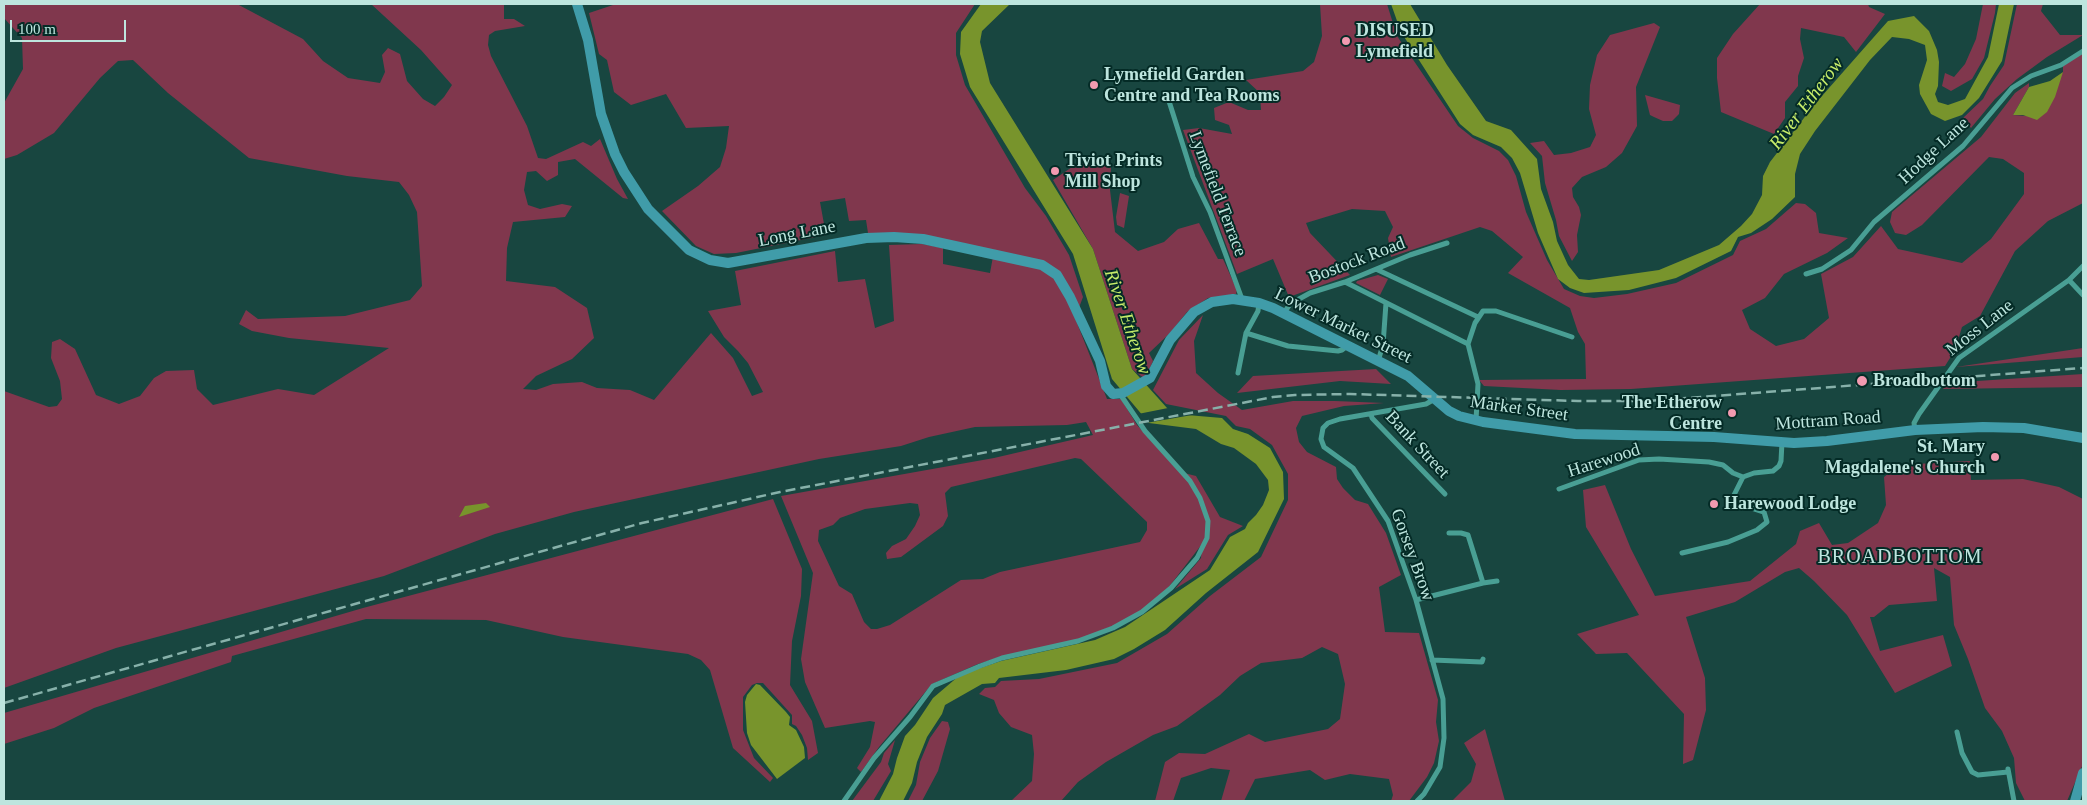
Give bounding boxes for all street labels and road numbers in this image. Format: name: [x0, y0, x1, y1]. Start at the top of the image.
street label: Hodge Lane: [1894, 113, 1974, 189]
street label: Lymefield Terrace: [1183, 128, 1251, 260]
street label: Long Lane: [756, 216, 838, 252]
street label: Bostock Road: [1306, 233, 1408, 289]
street label: Lower Market Street: [1271, 283, 1415, 369]
street label: Moss Lane: [1942, 295, 2018, 361]
street label: Market Street: [1469, 391, 1569, 427]
street label: Bank Street: [1380, 407, 1454, 483]
street label: Mottram Road: [1775, 407, 1881, 435]
street label: Harewood: [1565, 439, 1643, 483]
street label: Gorsey Brow: [1385, 506, 1439, 604]

